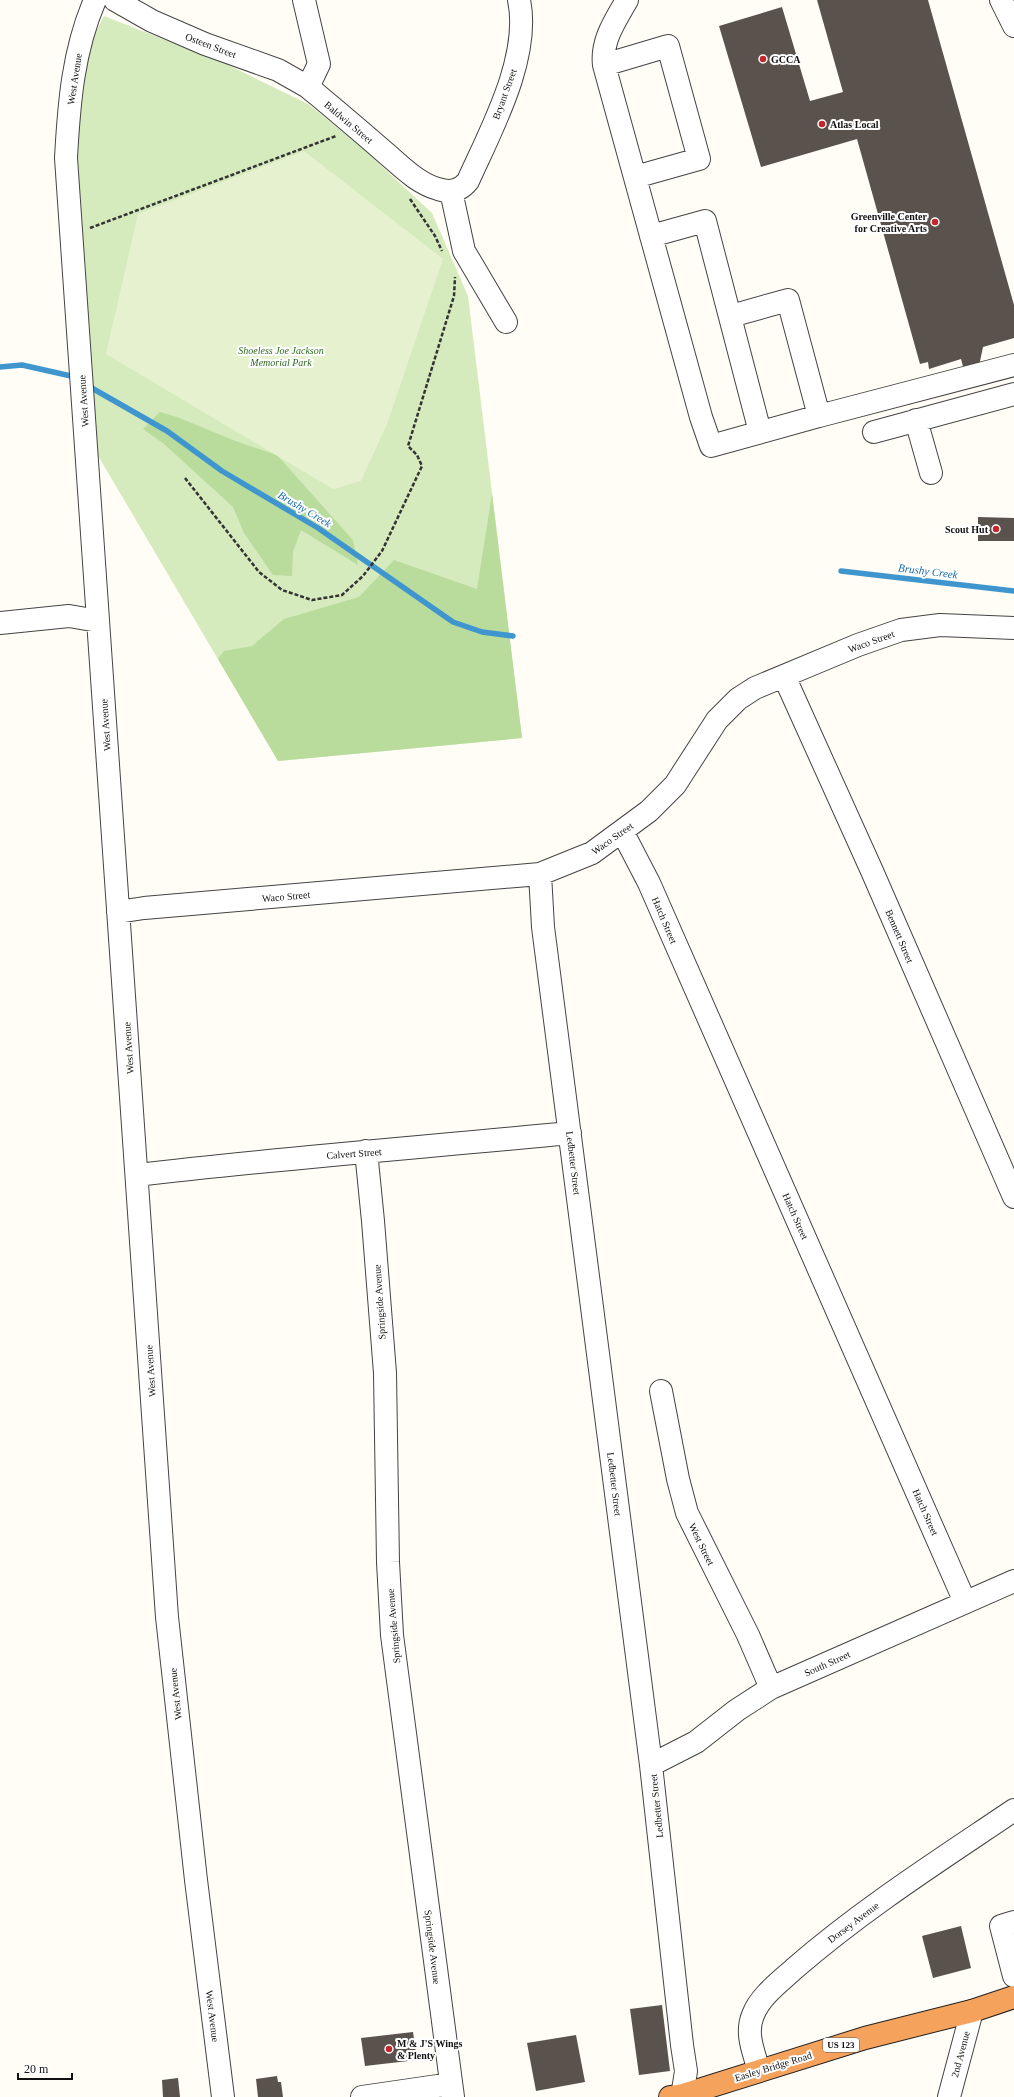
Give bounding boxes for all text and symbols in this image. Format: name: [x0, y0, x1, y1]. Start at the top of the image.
street label: Osteen Street: [184, 31, 238, 60]
street label: West Avenue: [65, 52, 84, 106]
marker: GCCA: [758, 54, 768, 64]
place label: GCCA: [771, 54, 801, 65]
street label: Bryant Street: [490, 67, 519, 121]
street label: Baldwin Street: [322, 99, 375, 146]
marker: Atlas Local: [817, 119, 827, 129]
place label: Atlas Local: [830, 119, 879, 130]
place label: Greenville Center for Creative Arts: [851, 211, 928, 234]
marker: Greenville Center for Creative Arts: [930, 217, 940, 227]
park label: Shoeless Joe Jackson Memorial Park: [238, 345, 324, 368]
street label: West Avenue: [76, 374, 91, 427]
water label: Brushy Creek: [276, 488, 335, 530]
place label: Scout Hut: [945, 524, 989, 535]
marker: Scout Hut: [991, 524, 1001, 534]
water label: Brushy Creek: [898, 561, 959, 581]
street label: Waco Street: [847, 628, 896, 655]
street label: West Avenue: [98, 698, 113, 751]
street label: Waco Street: [589, 820, 635, 857]
street label: Waco Street: [261, 889, 311, 904]
street label: Hatch Street: [650, 895, 679, 945]
street label: Bennett Street: [883, 908, 916, 965]
street label: West Avenue: [121, 1021, 136, 1074]
street label: Ledbetter Street: [564, 1131, 583, 1196]
street label: Calvert Street: [326, 1146, 382, 1161]
street label: Hatch Street: [780, 1191, 811, 1241]
street label: Springside Avenue: [371, 1264, 388, 1340]
street label: West Avenue: [143, 1344, 158, 1397]
street label: Ledbetter Street: [605, 1452, 624, 1517]
street label: Hatch Street: [910, 1487, 941, 1537]
street label: West Street: [687, 1521, 717, 1567]
street label: Springside Avenue: [385, 1588, 402, 1664]
street label: South Street: [803, 1648, 852, 1678]
street label: West Avenue: [167, 1667, 184, 1720]
street label: Ledbetter Street: [648, 1773, 665, 1838]
street label: Dorsey Avenue: [826, 1899, 881, 1945]
street label: Springside Avenue: [422, 1909, 443, 1986]
street label: West Avenue: [204, 1990, 221, 2043]
street label: 2nd Avenue: [949, 2029, 972, 2078]
place label: M & J'S Wings & Plenty: [397, 2038, 463, 2061]
road number: US 123: [823, 2038, 859, 2052]
marker: M & J'S Wings & Plenty: [384, 2044, 394, 2054]
street label: Easley Bridge Road: [733, 2050, 813, 2083]
scale bar: [18, 2055, 72, 2081]
text: 20 m: [24, 2062, 49, 2076]

